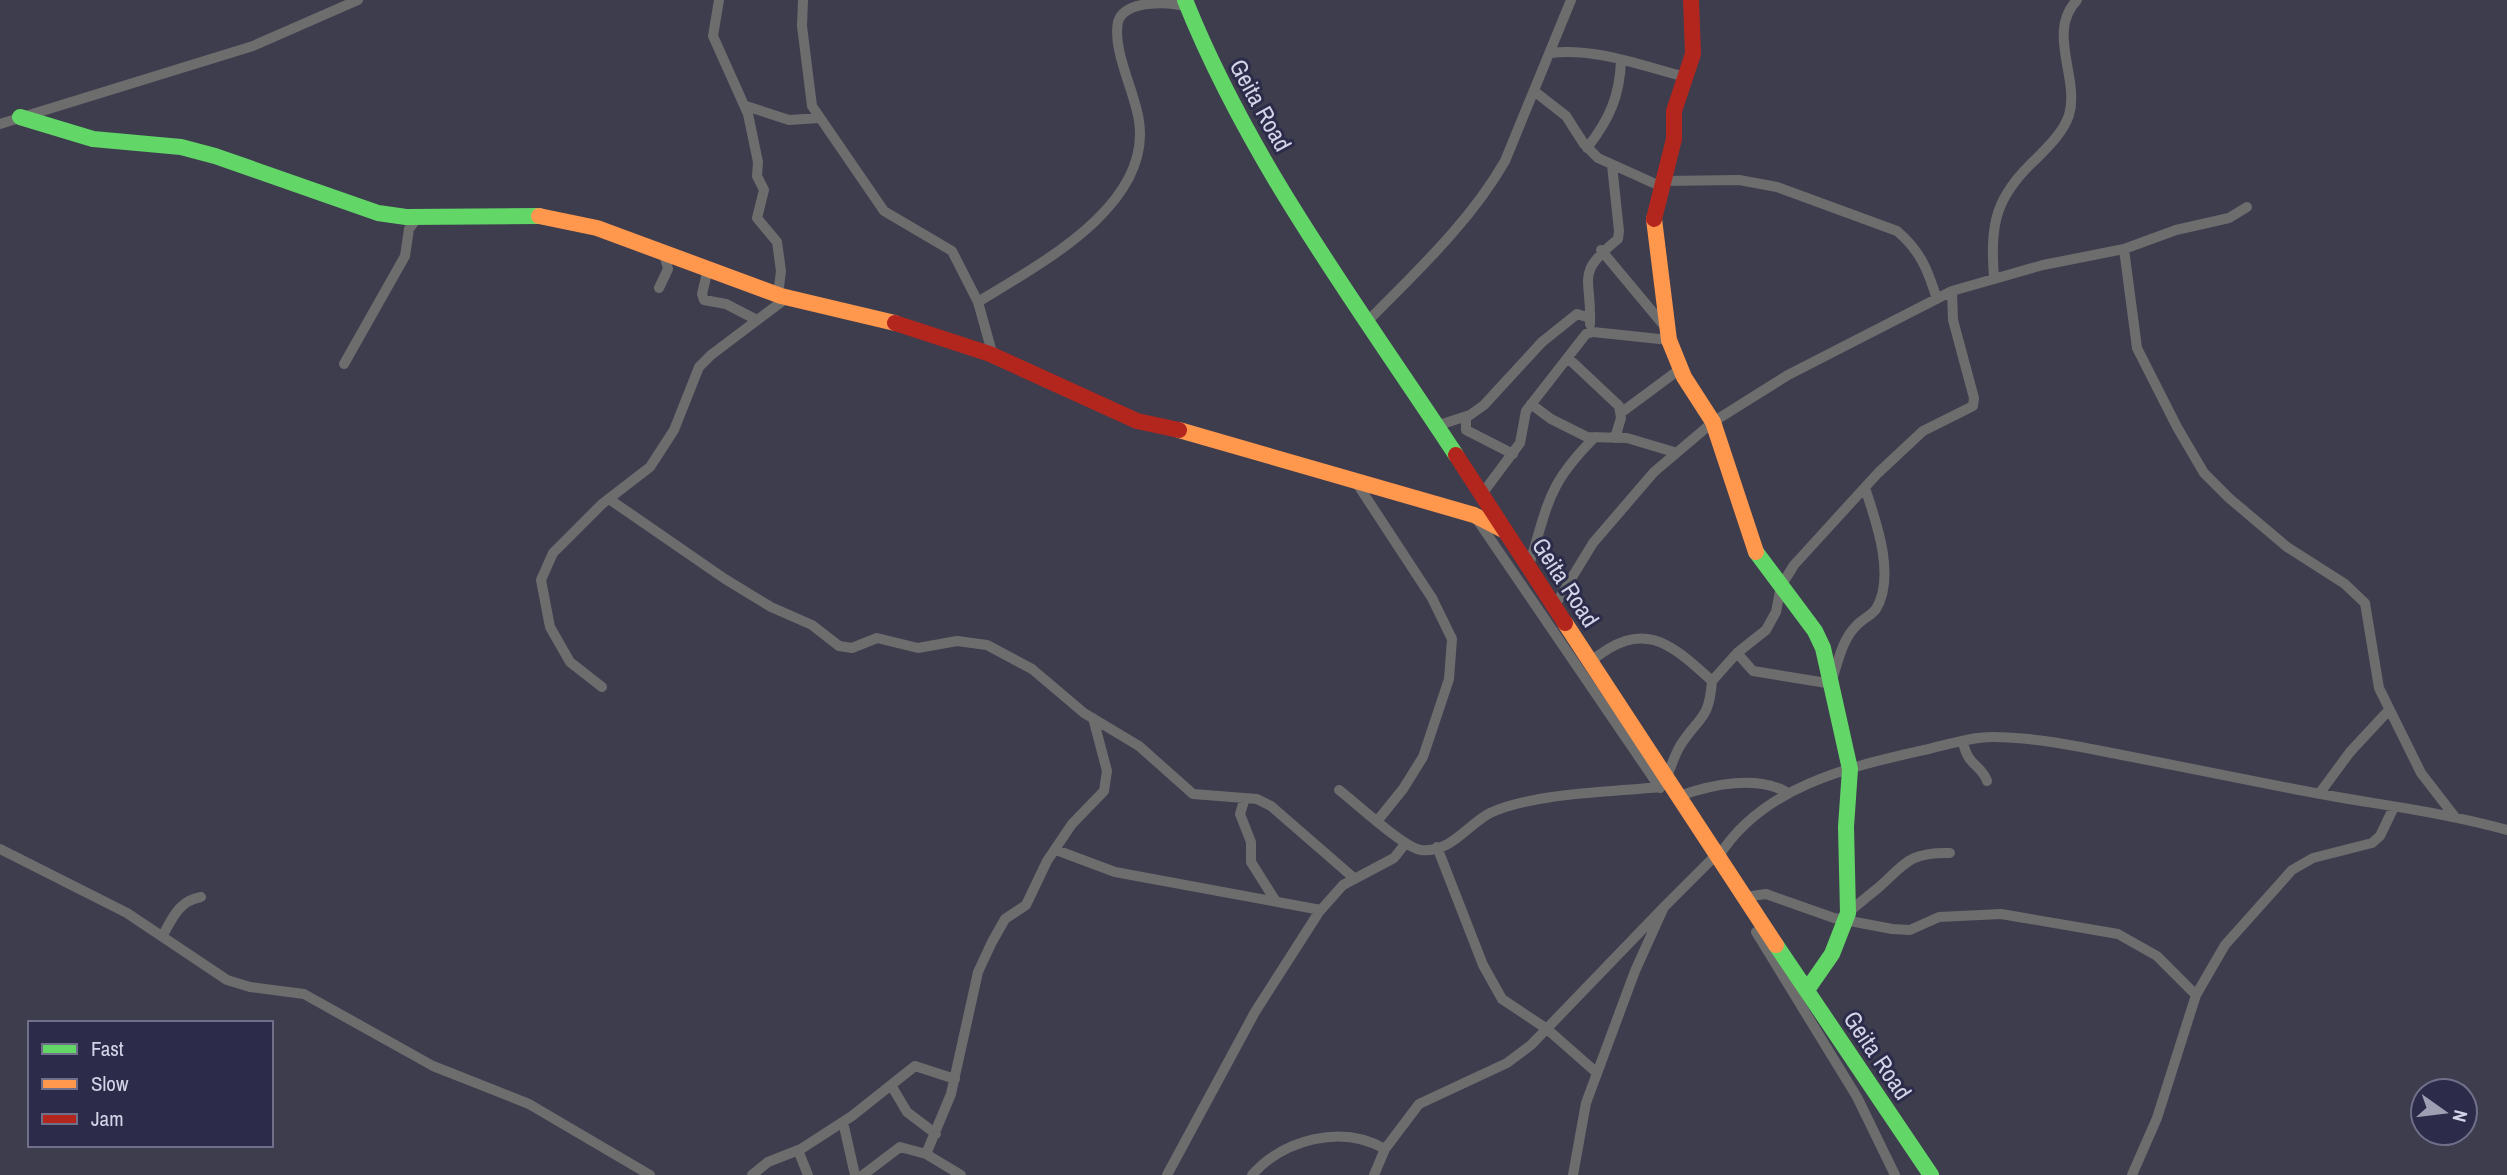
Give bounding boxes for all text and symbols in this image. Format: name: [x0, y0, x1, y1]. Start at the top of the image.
street label: Geita Road: [1223, 53, 1299, 157]
street label: Geita Road: [1525, 531, 1607, 633]
street label: Geita Road: [1837, 1004, 1919, 1106]
legend: [28, 1021, 273, 1147]
text: Fast: [91, 1034, 124, 1063]
text: Slow: [91, 1069, 129, 1098]
north arrow: [2409, 1077, 2479, 1147]
text: Jam: [91, 1104, 124, 1133]
text: N: [2447, 1108, 2474, 1125]

